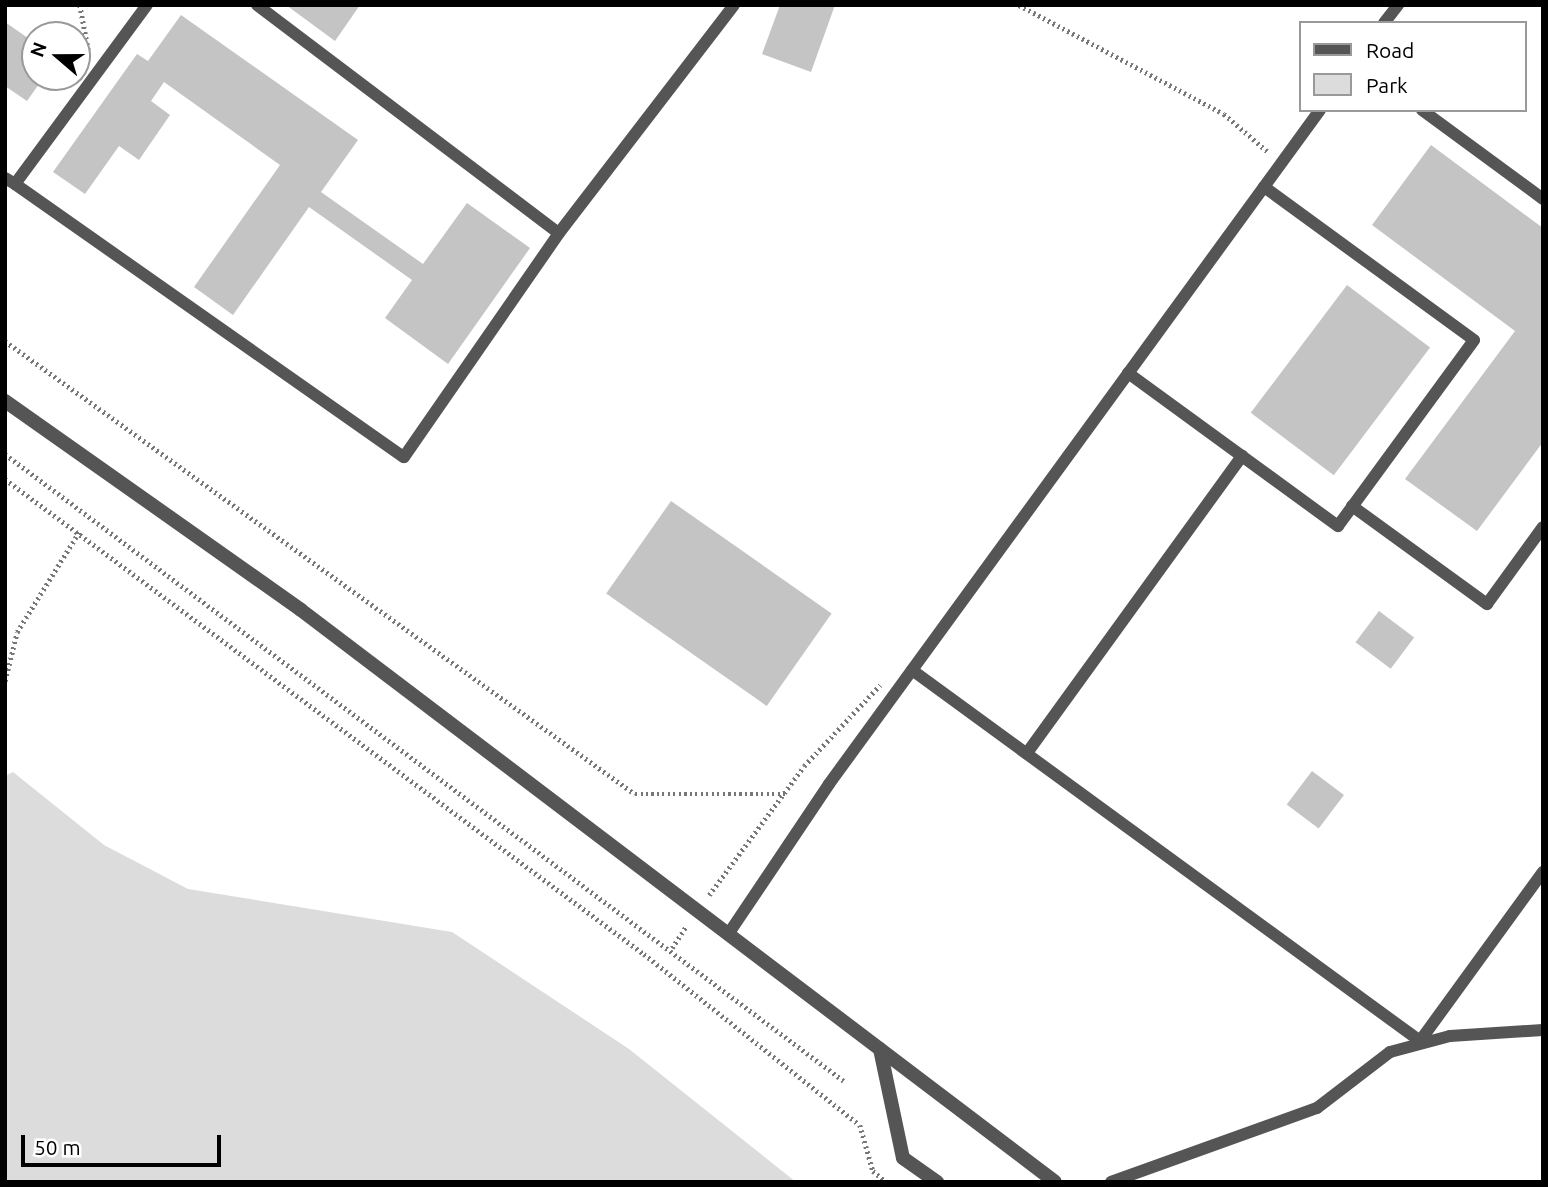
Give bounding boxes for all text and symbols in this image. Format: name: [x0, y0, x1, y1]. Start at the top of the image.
north arrow: [21, 21, 91, 91]
legend: [1300, 21, 1527, 112]
text: Road: [1366, 38, 1414, 62]
text: N: [25, 39, 51, 60]
text: Park: [1366, 73, 1408, 97]
scale bar: [24, 1120, 224, 1164]
text: 50 m: [34, 1135, 81, 1159]

